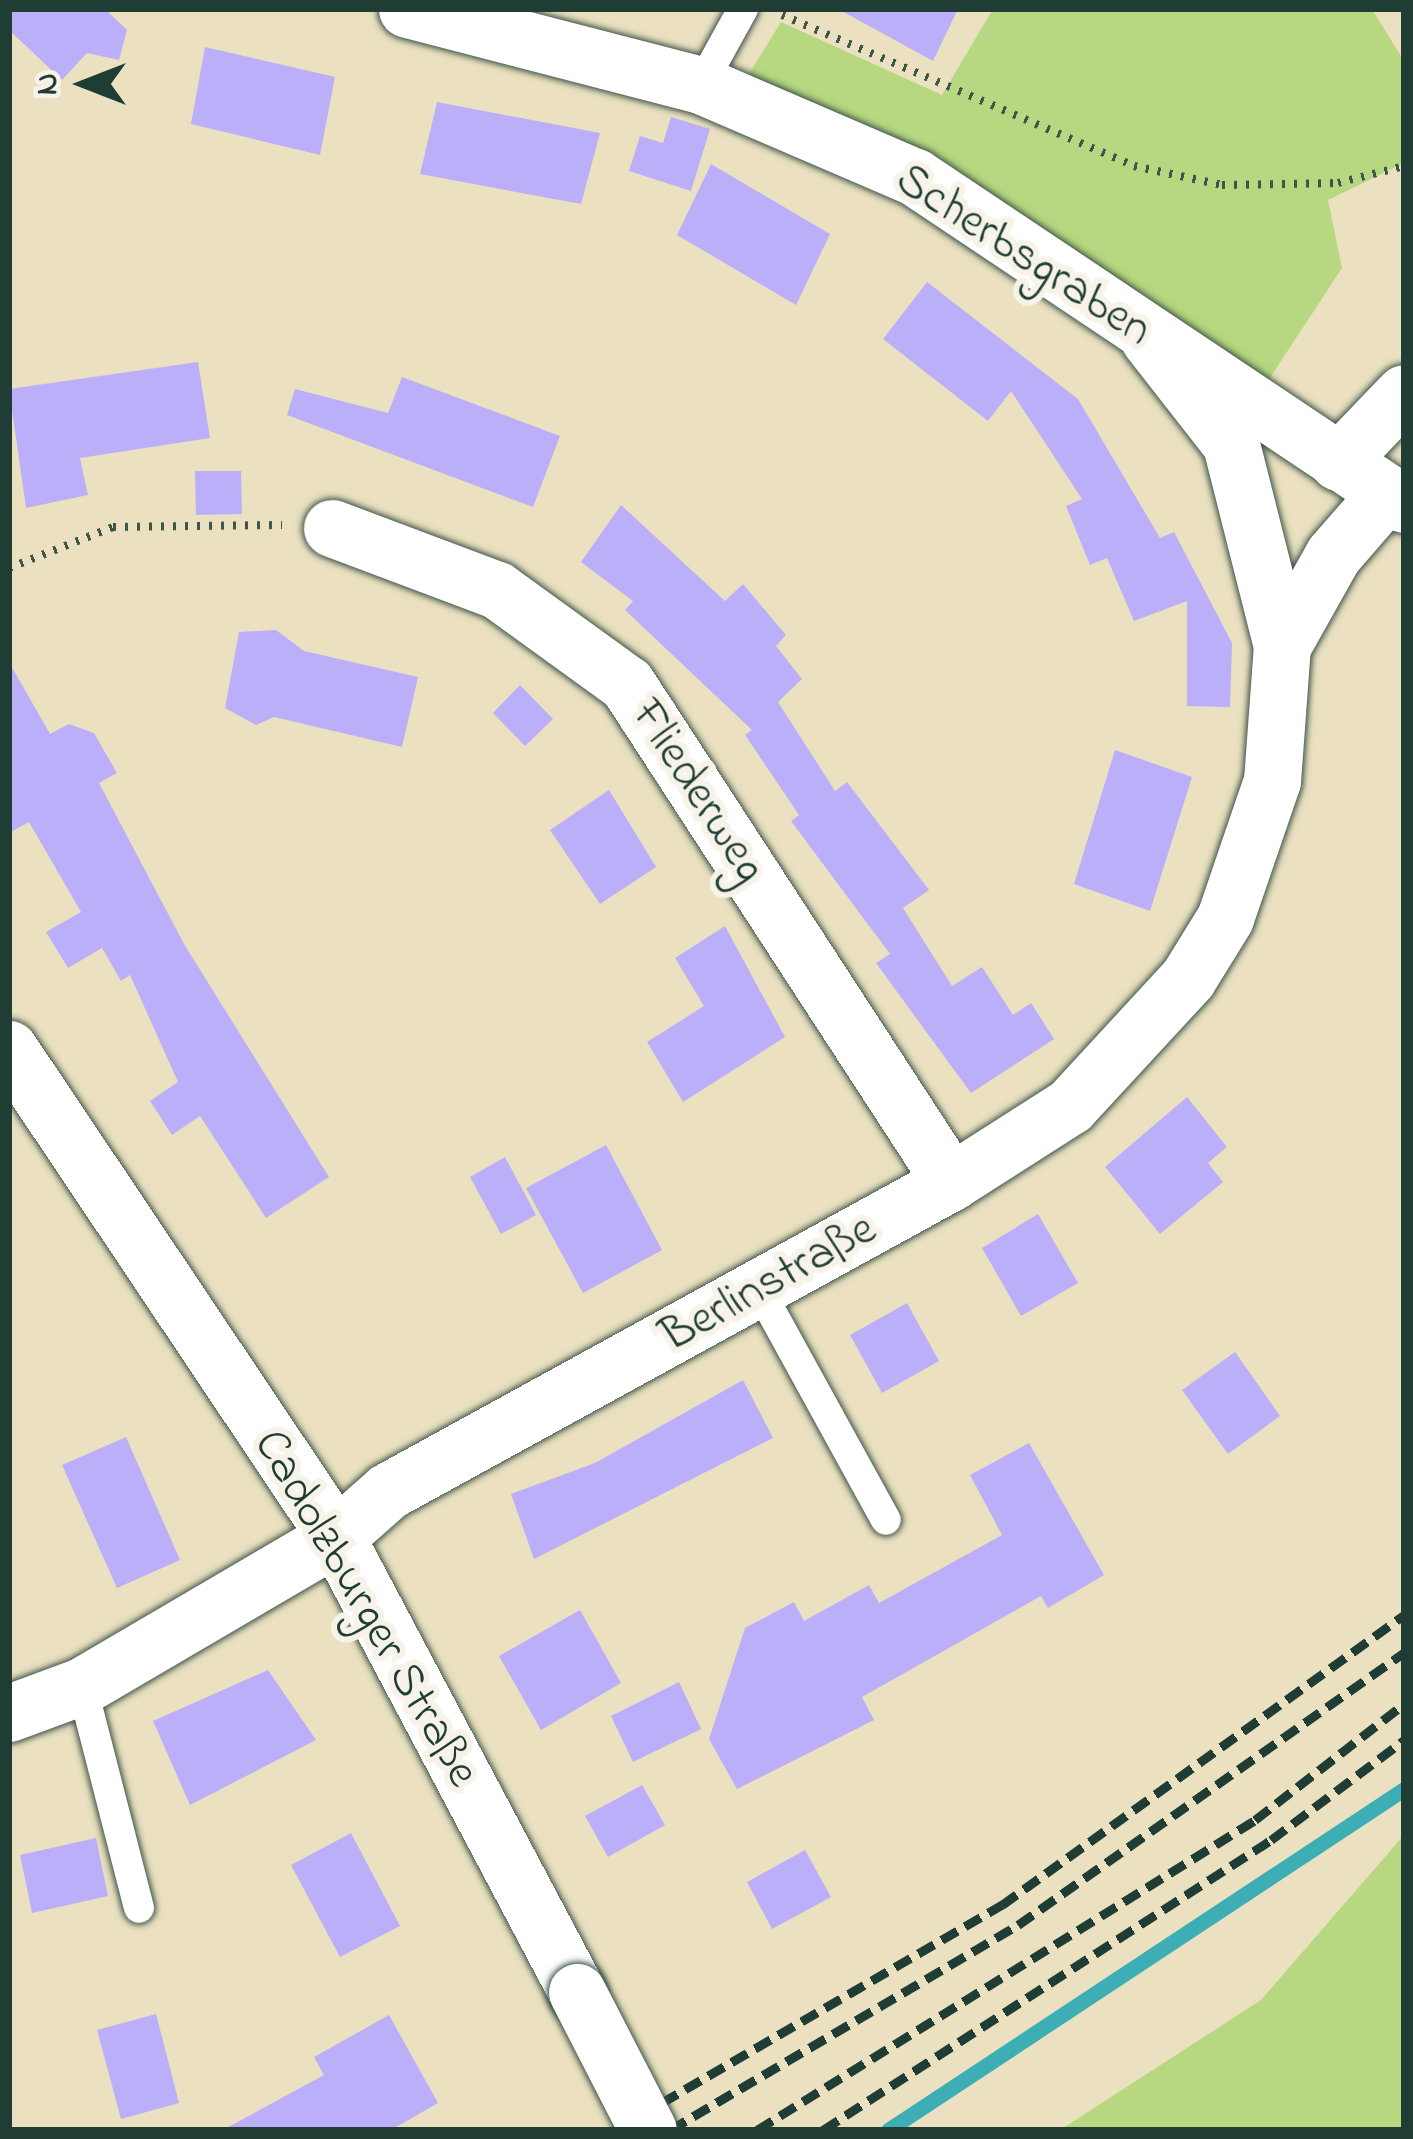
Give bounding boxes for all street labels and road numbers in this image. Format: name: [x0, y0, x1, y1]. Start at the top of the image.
street label: Scherbsgraben: [884, 152, 1162, 360]
street label: Fliederweg: [616, 689, 778, 895]
street label: Berlinstraße: [651, 1201, 887, 1367]
street label: Cadolzburger Straße: [239, 1420, 491, 1798]

